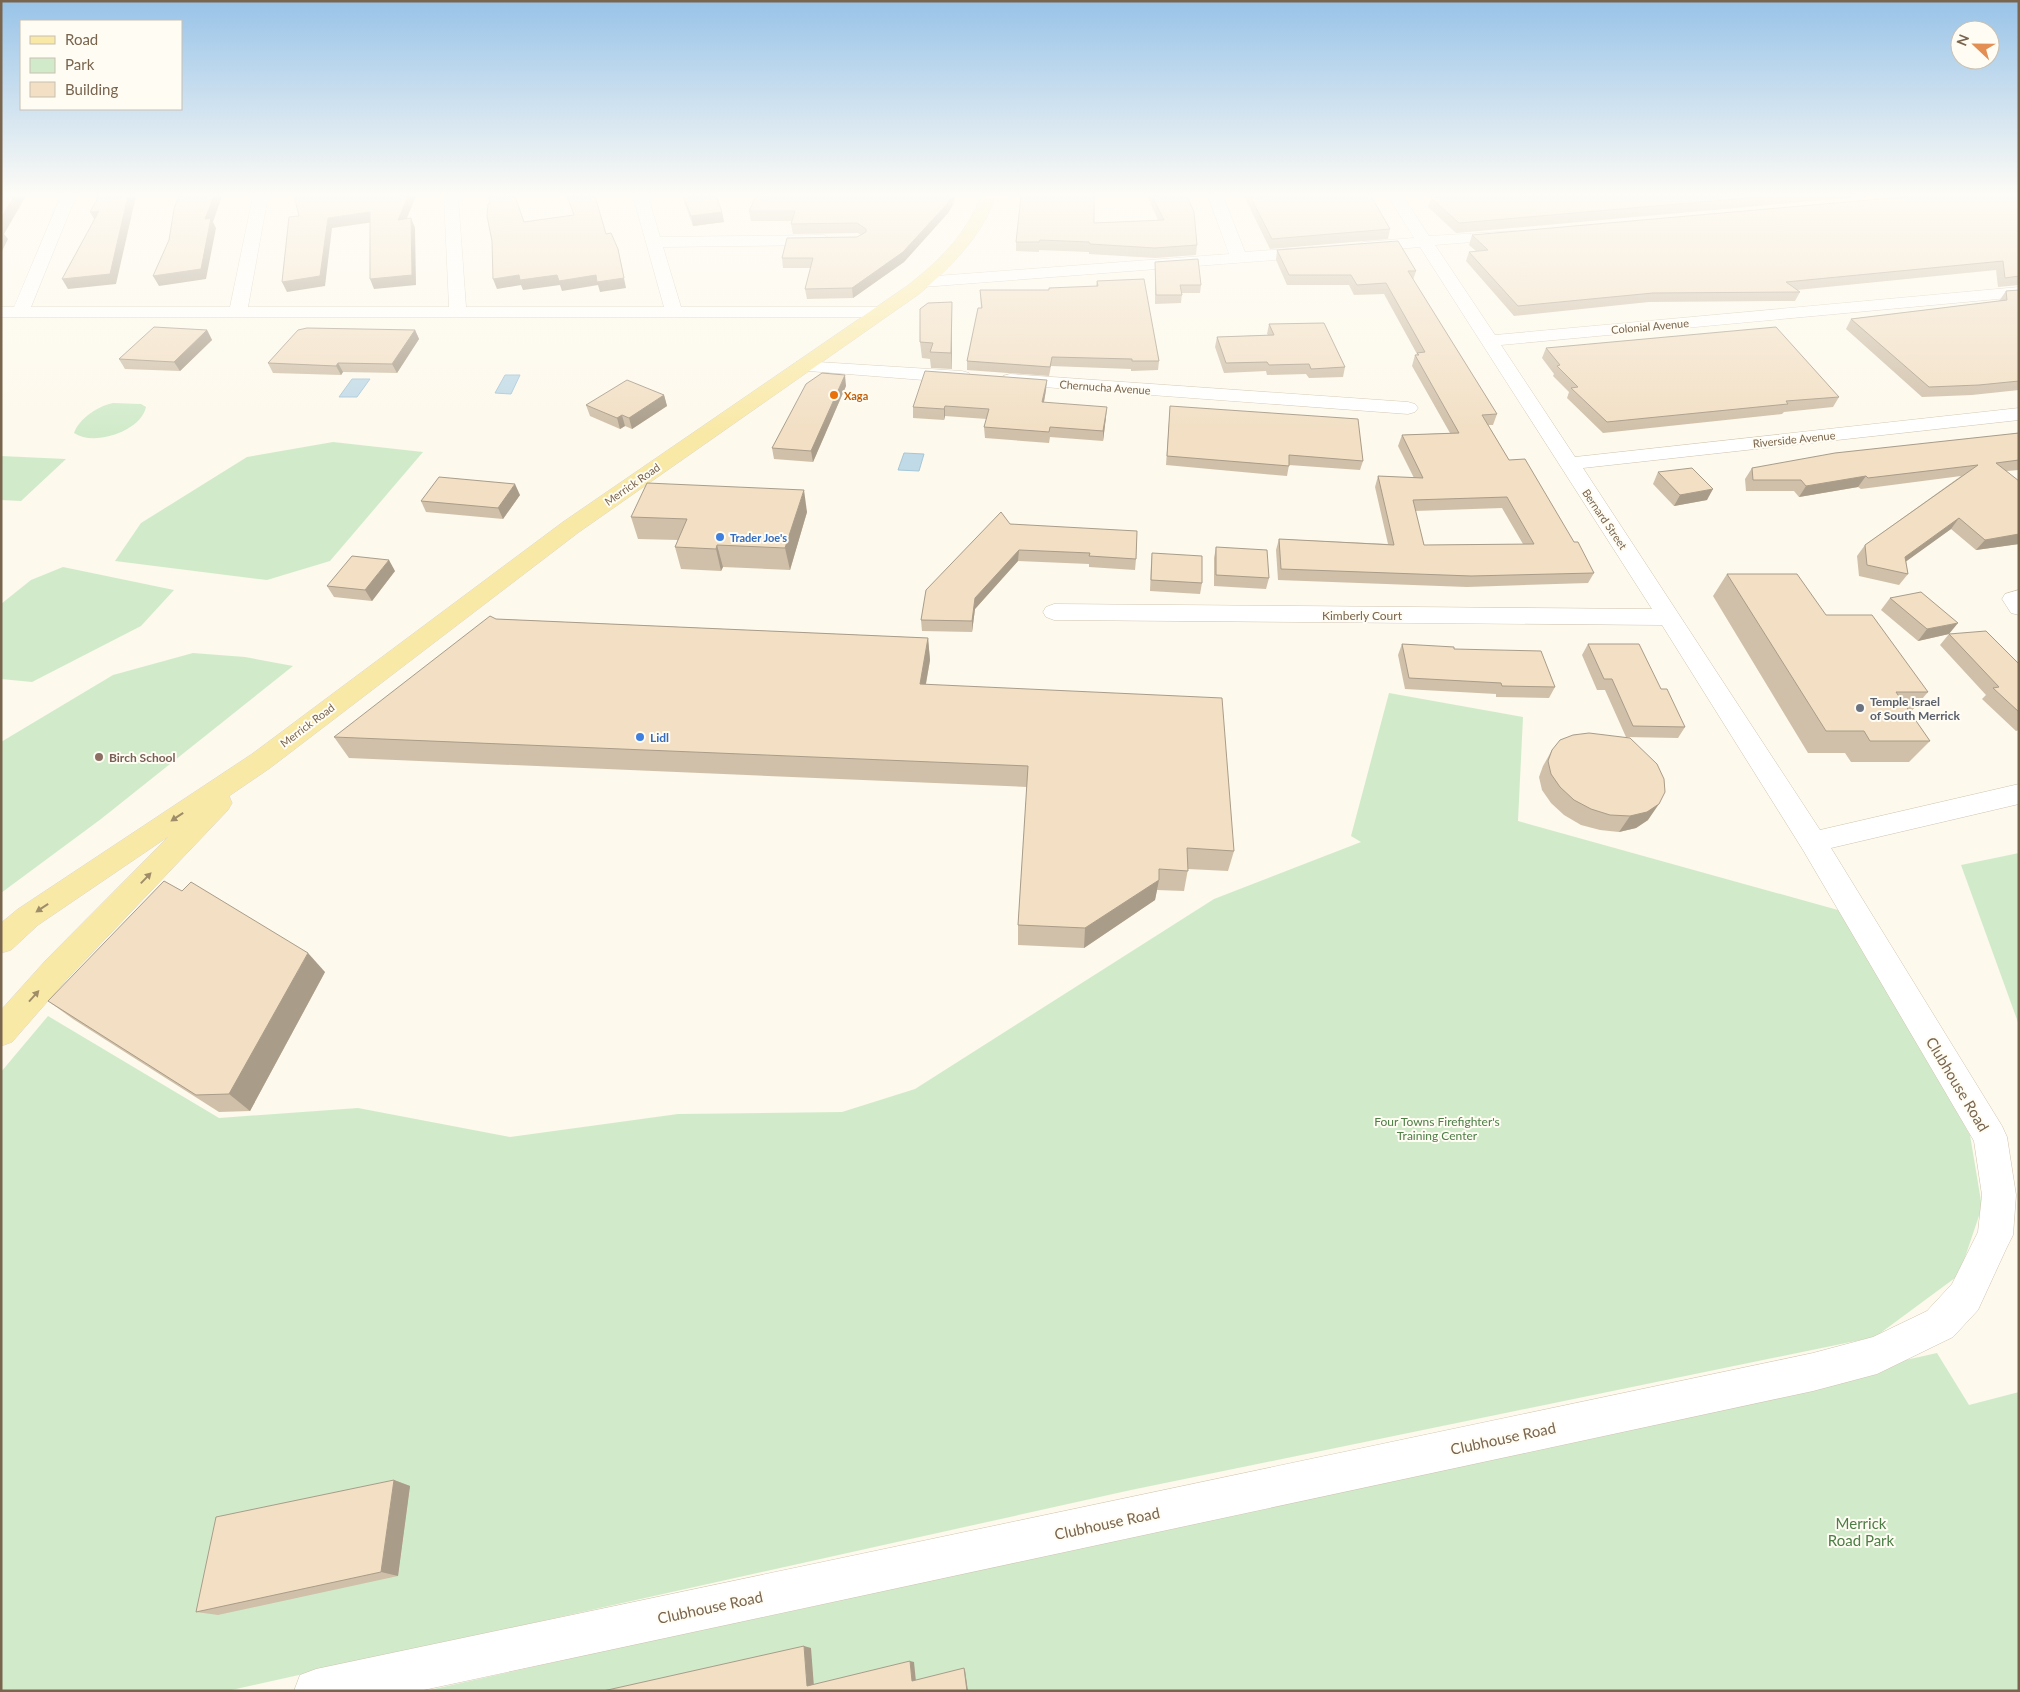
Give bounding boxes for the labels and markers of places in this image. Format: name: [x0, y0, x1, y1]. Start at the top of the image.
marker: Xaga: [828, 389, 840, 401]
place label: Xaga: [844, 389, 868, 402]
marker: Trader Joe's: [714, 531, 726, 543]
place label: Trader Joe's: [730, 531, 787, 544]
place label: Temple Israel of South Merrick: [1870, 694, 1960, 723]
marker: Temple Israel of South Merrick: [1854, 702, 1866, 714]
place label: Lidl: [650, 730, 669, 745]
marker: Lidl: [634, 731, 646, 743]
place label: Birch School: [109, 750, 176, 765]
marker: Birch School: [93, 751, 105, 763]

